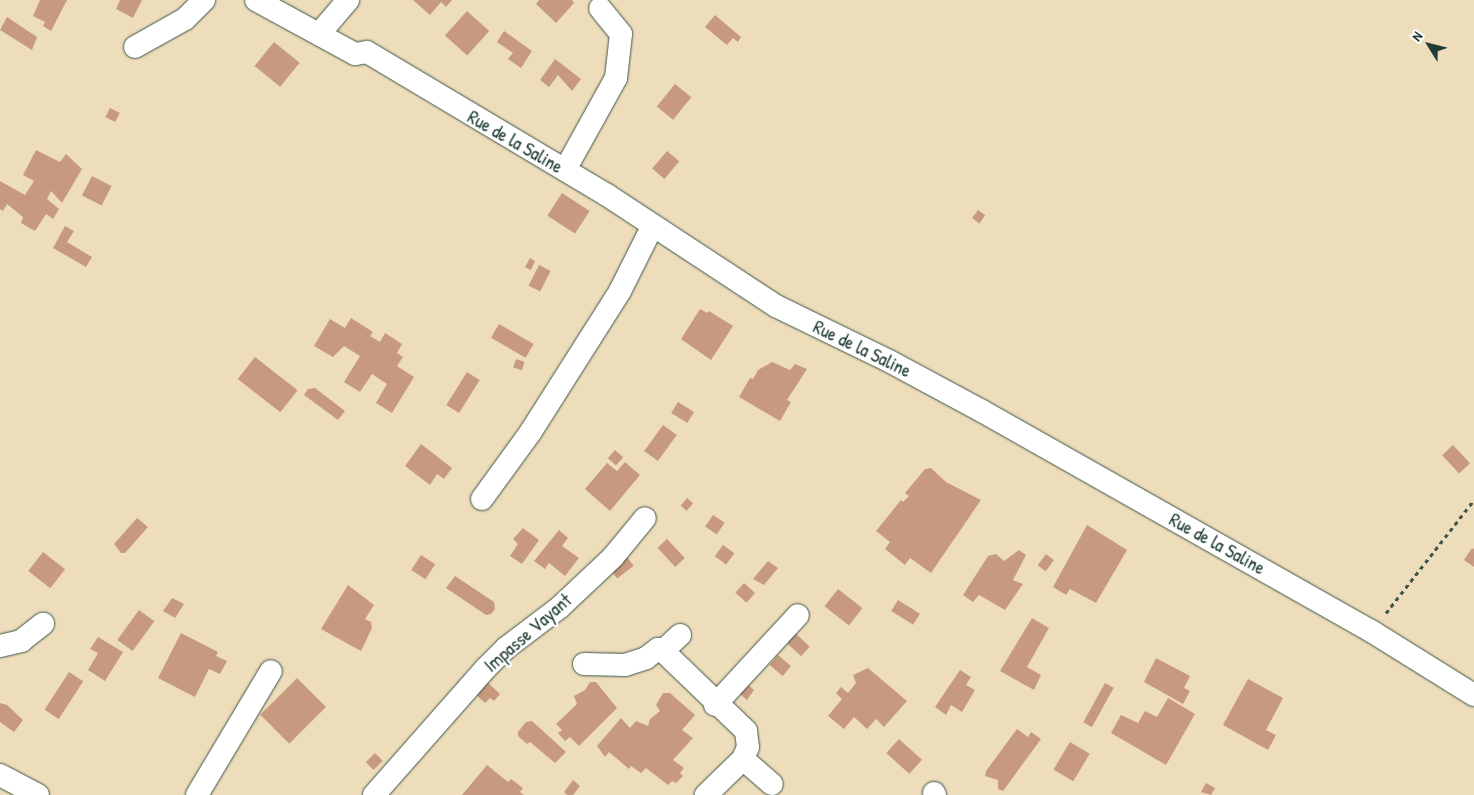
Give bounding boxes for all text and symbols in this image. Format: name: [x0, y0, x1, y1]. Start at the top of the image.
north arrow: [1404, 20, 1454, 70]
text: N: [1407, 27, 1426, 44]
street label: Rue de la Saline: [463, 106, 567, 178]
street label: Rue de la Saline: [809, 316, 915, 382]
street label: Rue de la Saline: [1165, 508, 1269, 580]
street label: Impasse Vayant: [480, 589, 576, 677]

